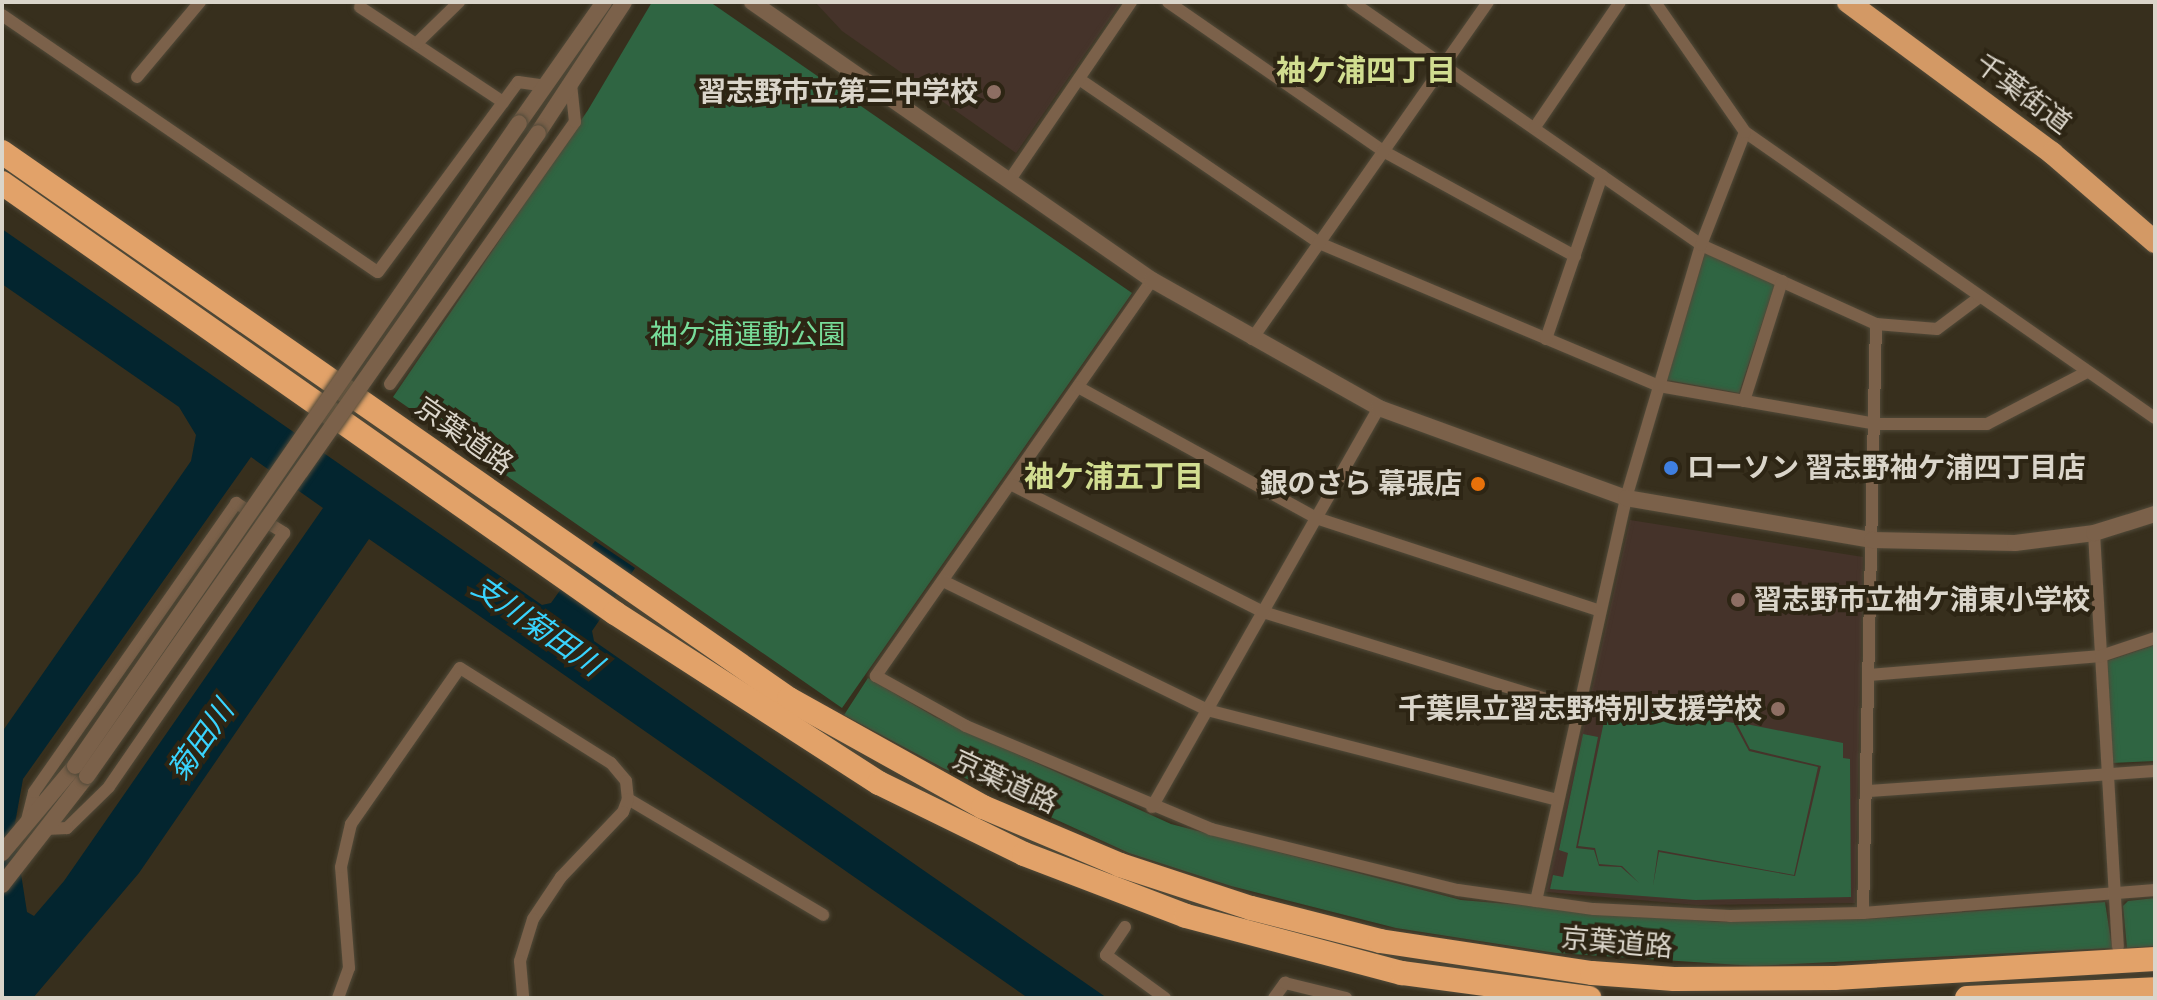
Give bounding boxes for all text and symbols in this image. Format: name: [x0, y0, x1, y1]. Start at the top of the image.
street label: 千葉街道: [1968, 47, 2078, 141]
district label: 袖ケ浦四丁目: [1276, 53, 1456, 89]
place label: 習志野市立第三中学校: [698, 75, 978, 109]
marker: 習志野市立第三中学校: [985, 83, 1003, 101]
park label: 袖ケ浦運動公園: [650, 318, 846, 352]
street label: 京葉道路: [408, 390, 520, 482]
place label: ローソン 習志野袖ケ浦四丁目店: [1687, 451, 2085, 485]
district label: 袖ケ浦五丁目: [1024, 459, 1204, 495]
marker: ローソン 習志野袖ケ浦四丁目店: [1662, 459, 1680, 477]
place label: 銀のさら 幕張店: [1260, 467, 1462, 501]
marker: 銀のさら 幕張店: [1469, 475, 1487, 493]
water label: 支川菊田川: [465, 568, 609, 684]
place label: 習志野市立袖ケ浦東小学校: [1754, 583, 2090, 617]
marker: 習志野市立袖ケ浦東小学校: [1729, 591, 1747, 609]
place label: 千葉県立習志野特別支援学校: [1398, 692, 1762, 726]
water label: 菊田川: [160, 694, 242, 788]
marker: 千葉県立習志野特別支援学校: [1769, 700, 1787, 718]
street label: 京葉道路: [947, 743, 1063, 821]
street label: 京葉道路: [1560, 921, 1674, 965]

